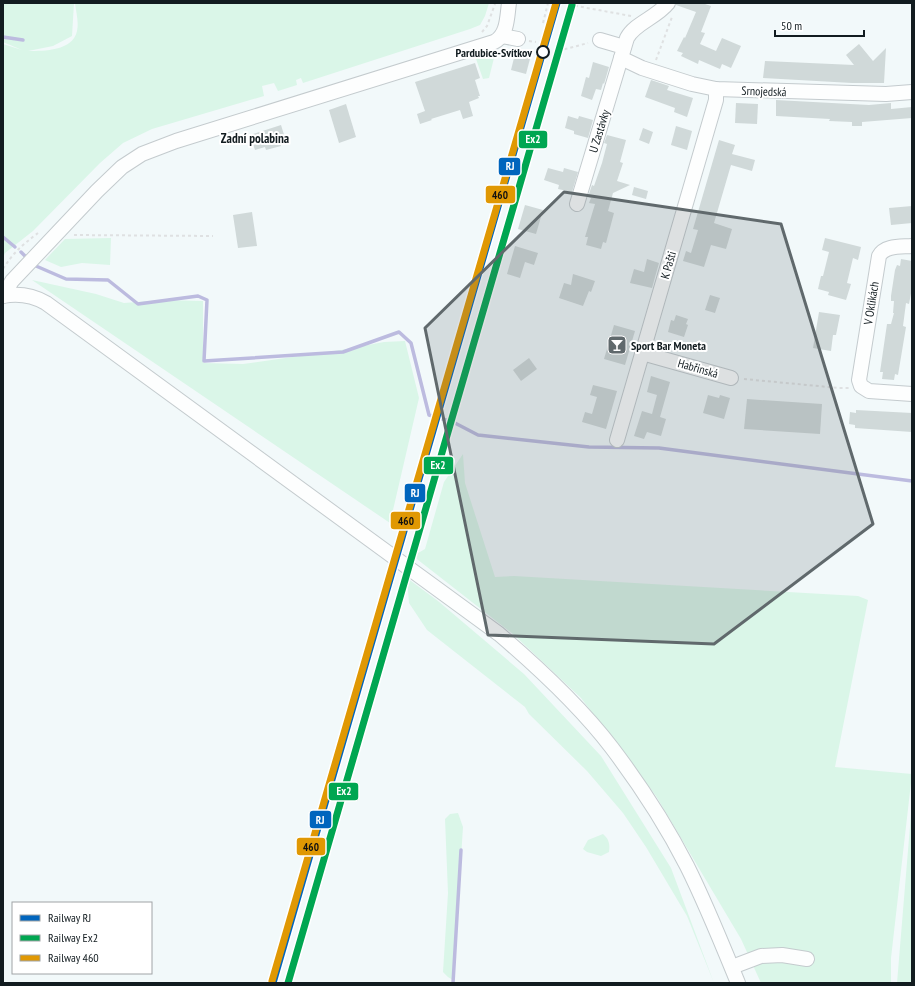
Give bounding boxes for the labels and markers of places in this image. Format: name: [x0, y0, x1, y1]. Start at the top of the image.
place label: Pardubice-Svítkov: [456, 45, 532, 60]
marker: Pardubice-Svítkov: [536, 45, 550, 59]
bar icon: Sport Bar Moneta: [606, 334, 628, 356]
place label: Sport Bar Moneta: [631, 338, 706, 353]

